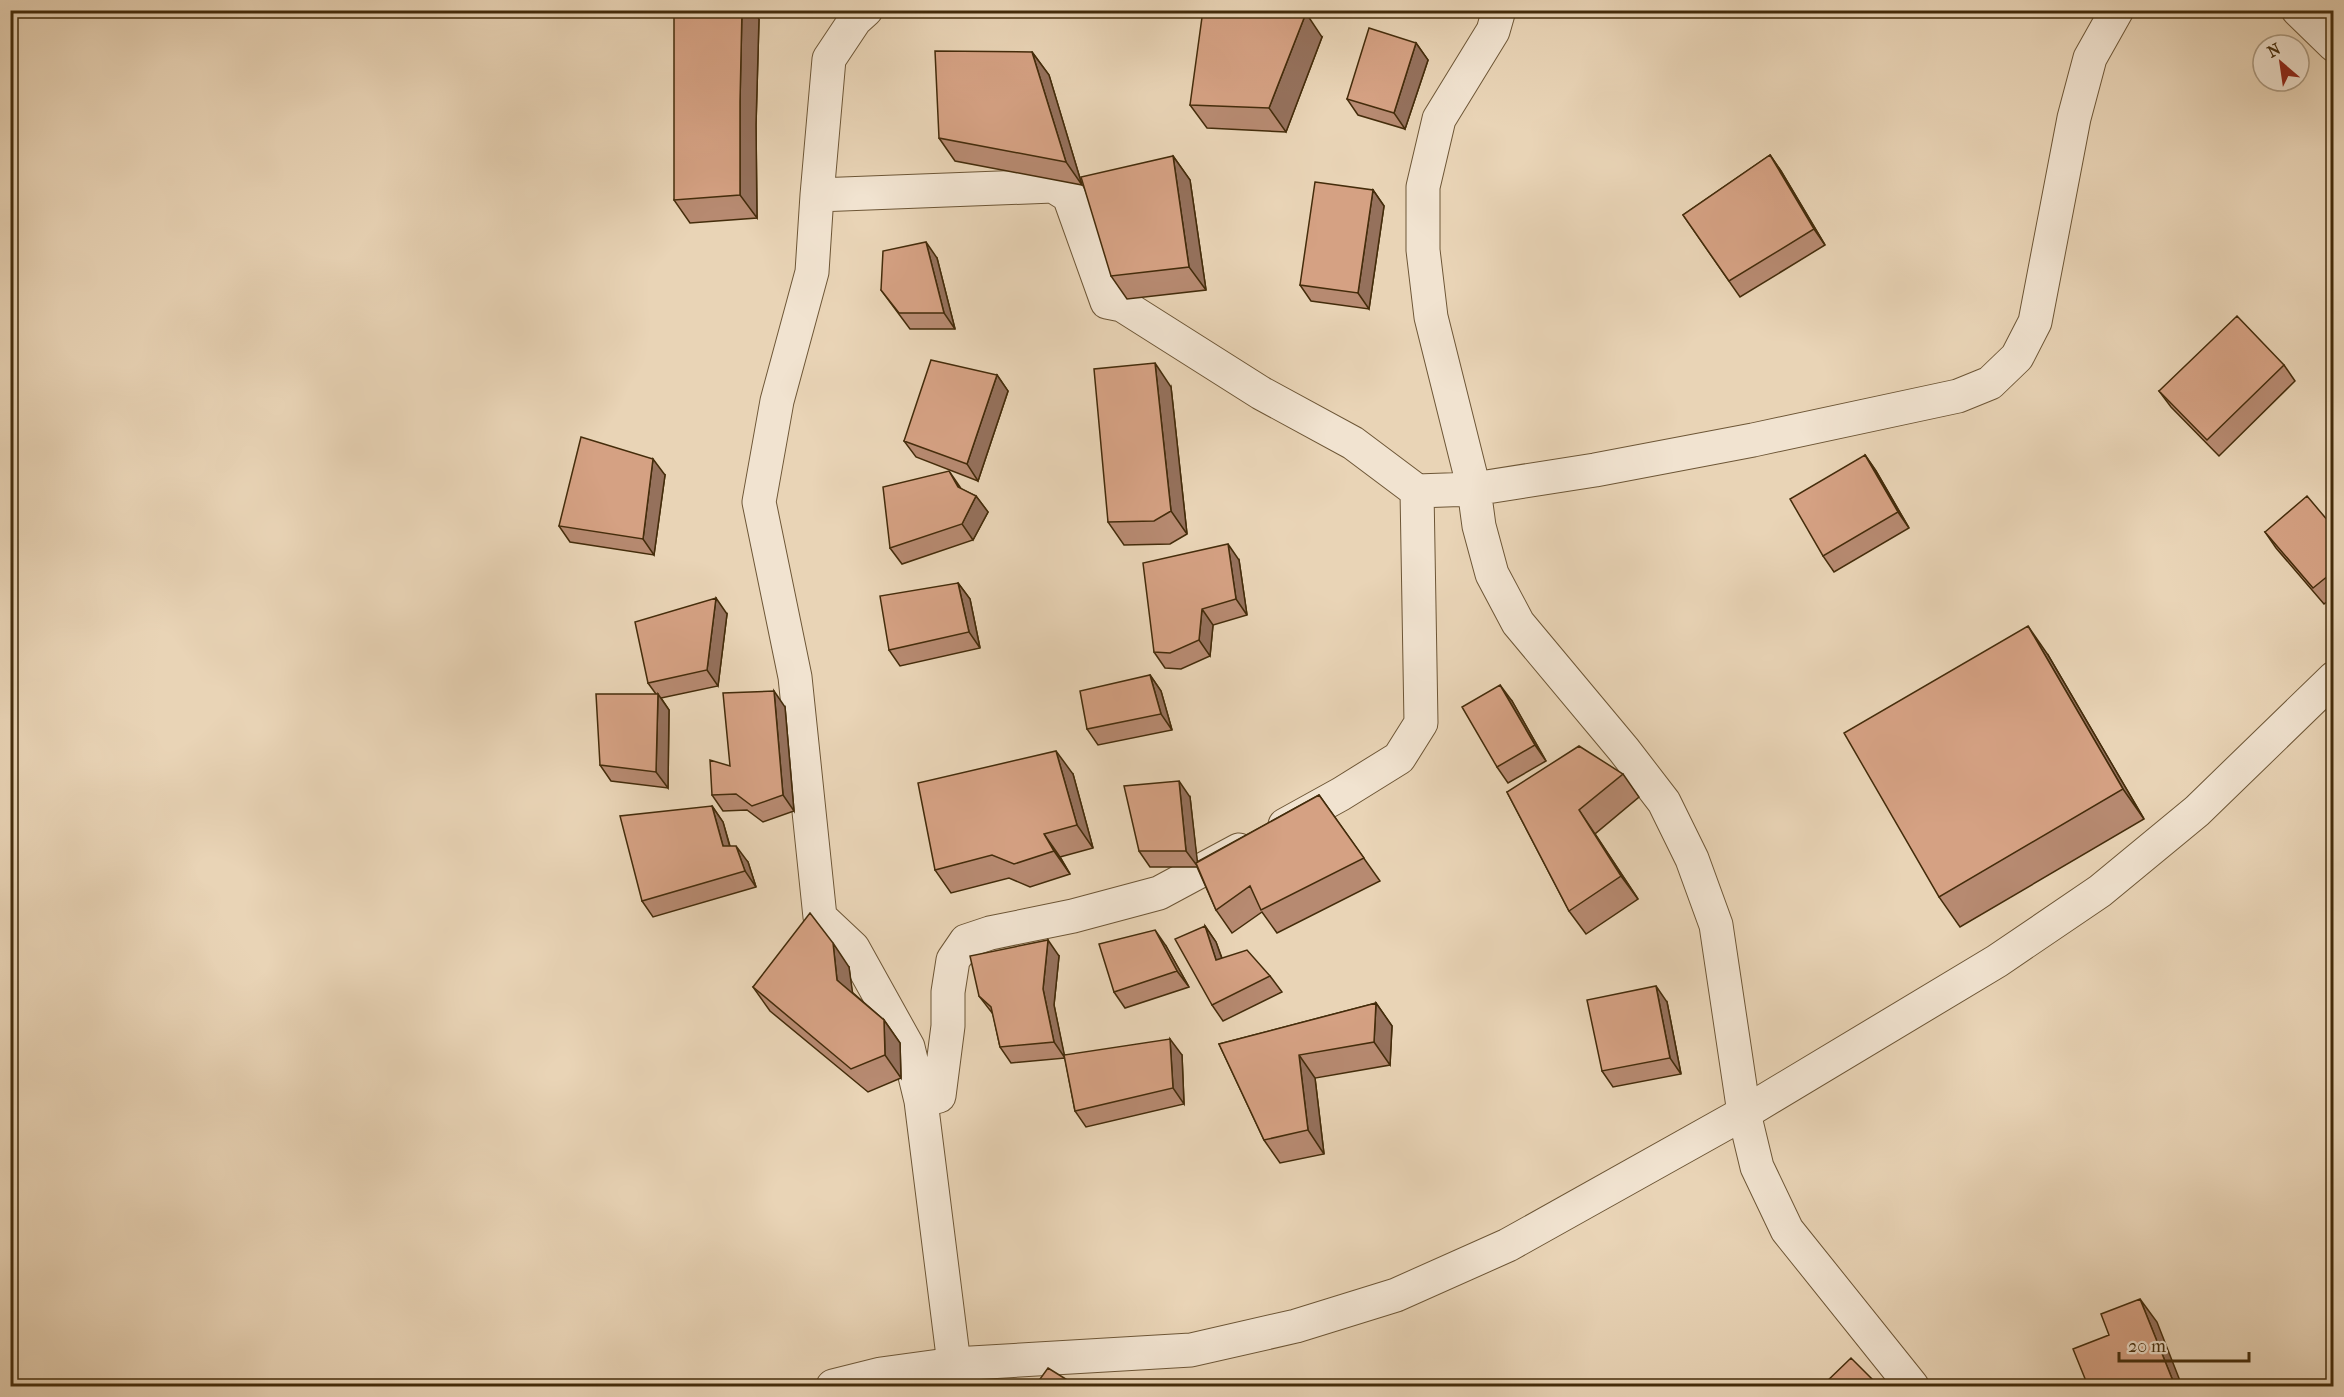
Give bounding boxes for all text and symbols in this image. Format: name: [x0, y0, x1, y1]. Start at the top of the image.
north arrow: [2251, 33, 2311, 93]
text: N: [2264, 39, 2285, 62]
scale bar: [2119, 1325, 2250, 1363]
text: 20 m: [2128, 1336, 2166, 1357]

